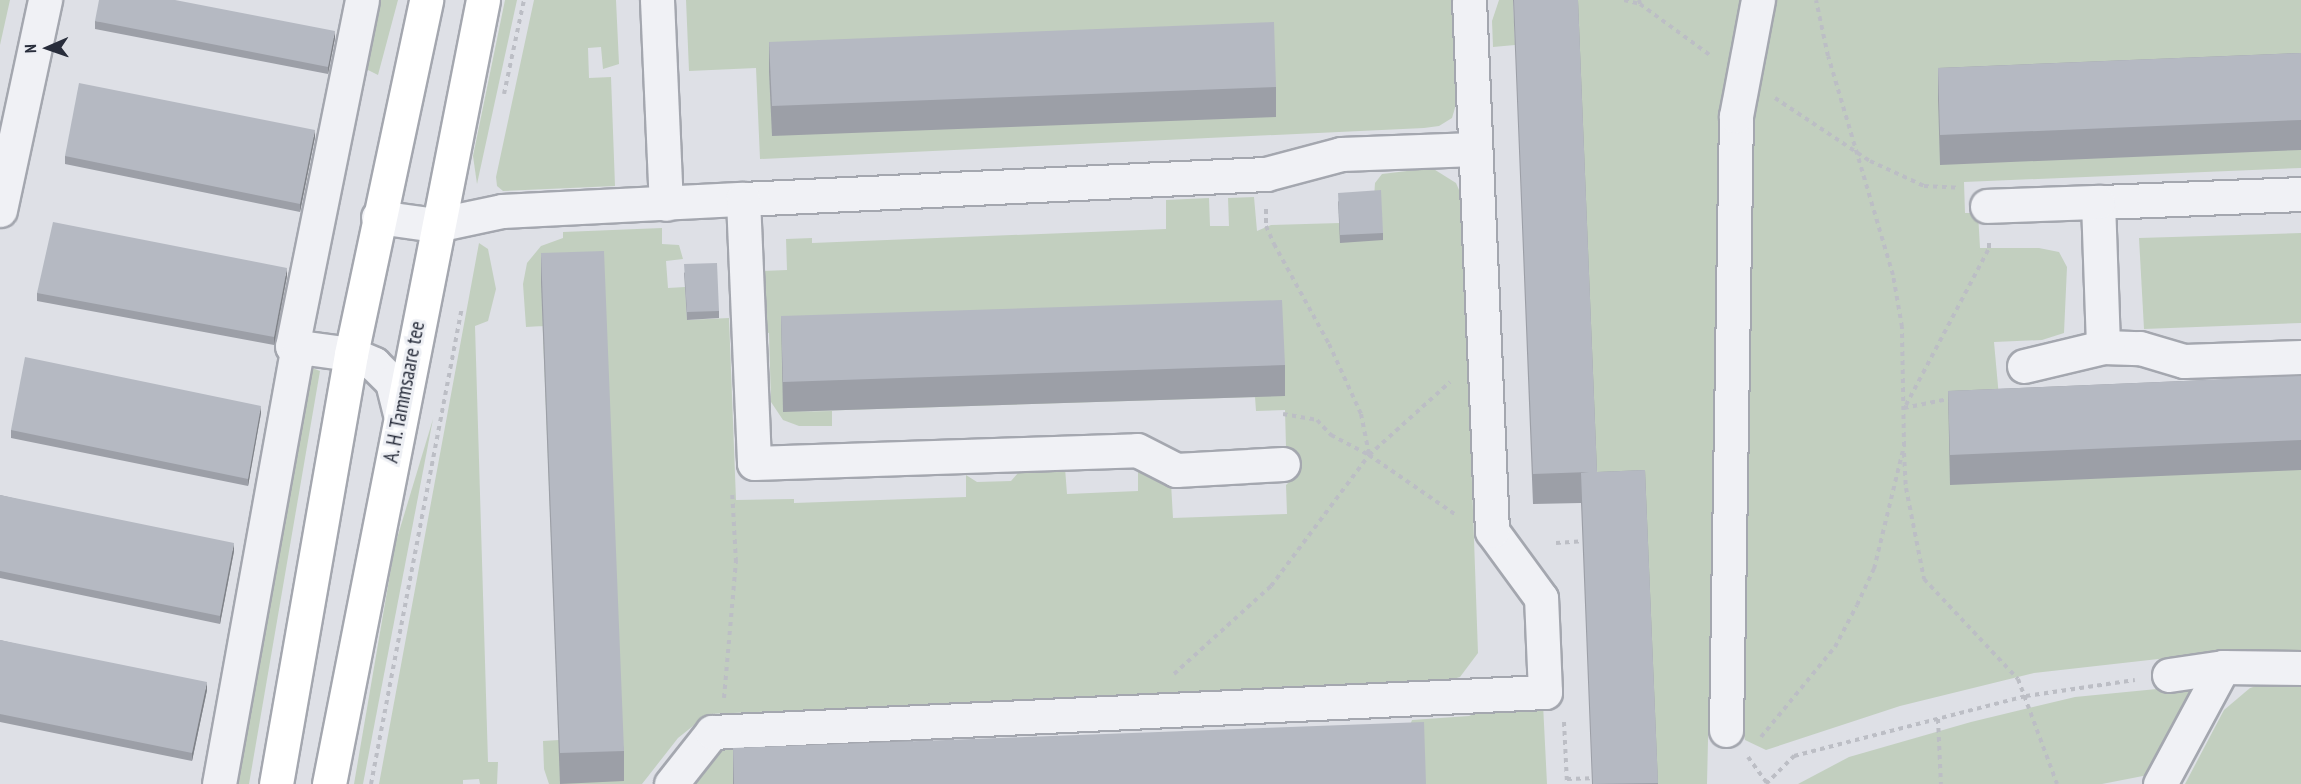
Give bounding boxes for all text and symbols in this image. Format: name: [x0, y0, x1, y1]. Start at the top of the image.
north arrow: [18, 18, 78, 78]
text: N: [20, 44, 40, 53]
street label: A. H. Tammsaare tee: [378, 317, 430, 467]

